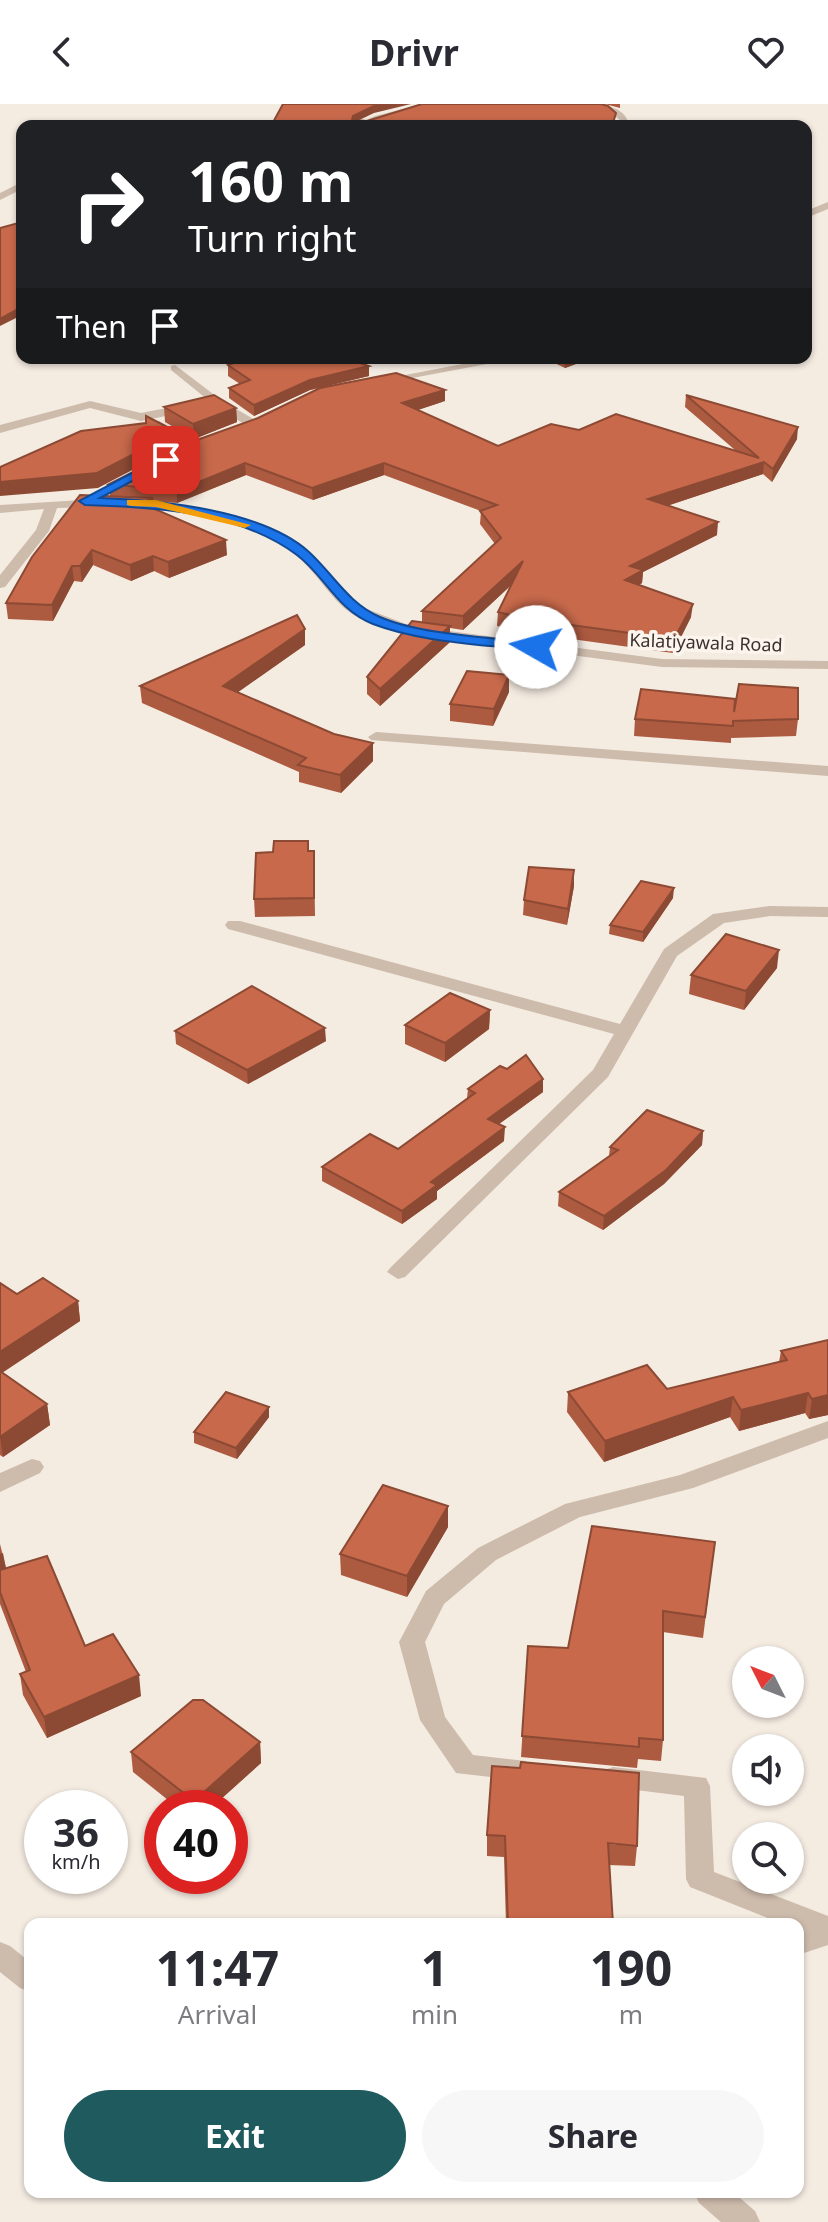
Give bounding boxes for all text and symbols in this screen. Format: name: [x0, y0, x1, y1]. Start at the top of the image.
text: Drivr: [369, 28, 459, 77]
icon: back: [40, 30, 84, 74]
icon: heart: [744, 30, 788, 74]
text: 160 m: [188, 142, 353, 218]
icon: right: [56, 152, 160, 256]
text: Turn right: [188, 214, 356, 263]
icon: arrive: [143, 304, 187, 348]
text: Then: [56, 306, 127, 347]
pin: [132, 426, 200, 494]
icon: arrive: [144, 438, 188, 482]
position arrow: [494, 605, 578, 689]
street label: Kalatiyawala Road: [629, 627, 783, 657]
north arrow: [732, 1646, 804, 1718]
map controls: [732, 1646, 804, 1894]
button: sound: [732, 1734, 804, 1806]
speed limit sign: 40: [144, 1790, 248, 1894]
text: 36: [53, 1804, 99, 1859]
button: search: [732, 1822, 804, 1894]
text: km/h: [51, 1848, 101, 1875]
text: 11:47: [156, 1935, 279, 2000]
text: 1: [421, 1935, 448, 2000]
text: 190: [590, 1935, 672, 2000]
text: Arrival: [178, 1996, 257, 2032]
text: min: [411, 1996, 458, 2032]
text: m: [619, 1996, 643, 2032]
button: Exit: [64, 2090, 406, 2182]
button: Share: [422, 2090, 764, 2182]

